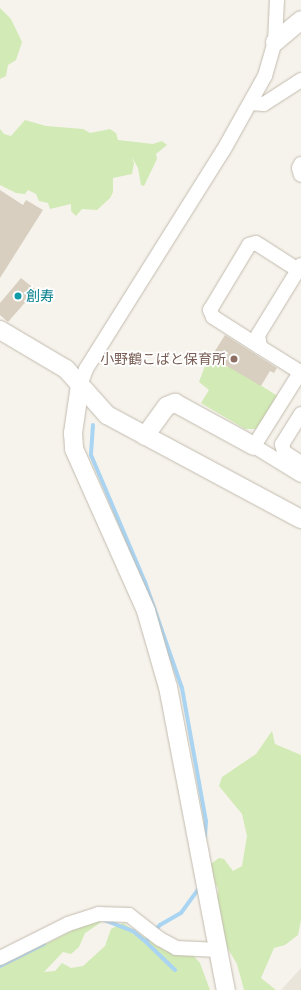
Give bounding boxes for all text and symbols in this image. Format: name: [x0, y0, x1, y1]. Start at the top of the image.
place label: 創寿: [26, 288, 54, 304]
marker: 創寿: [13, 291, 23, 301]
place label: 小野鶴こばと保育所: [100, 351, 226, 367]
marker: 小野鶴こばと保育所: [229, 354, 239, 364]

